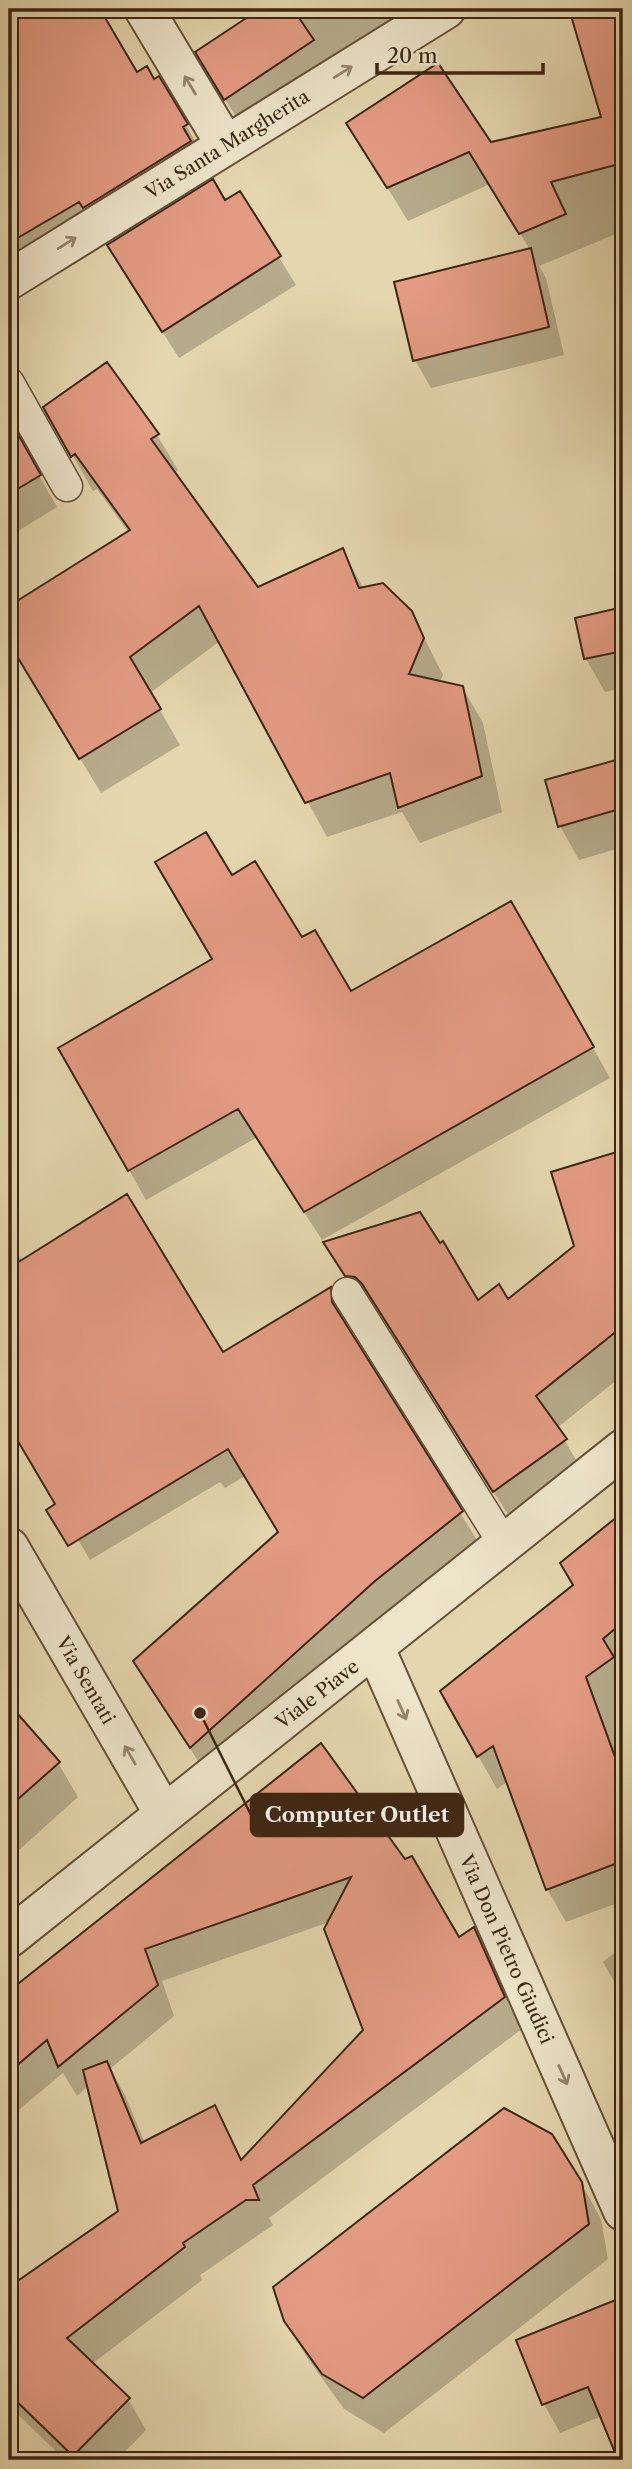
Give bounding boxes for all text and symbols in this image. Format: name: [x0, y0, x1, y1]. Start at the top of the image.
scale bar: [377, 32, 543, 76]
text: 20 m: [387, 43, 438, 68]
one-way arrow: [333, 64, 352, 79]
one-way arrow: [183, 76, 197, 96]
street label: Via Santa Margherita: [140, 85, 314, 205]
one-way arrow: [56, 236, 76, 250]
street label: Via Sentati: [51, 1631, 120, 1728]
street label: Viale Piave: [270, 1655, 363, 1735]
one-way arrow: [396, 1699, 409, 1721]
one-way arrow: [122, 1745, 136, 1765]
callout: Computer Outlet: [251, 1794, 463, 1836]
text: Computer Outlet: [265, 1802, 450, 1827]
street label: Via Don Pietro Giudici: [454, 1850, 559, 2047]
one-way arrow: [557, 2064, 570, 2086]

